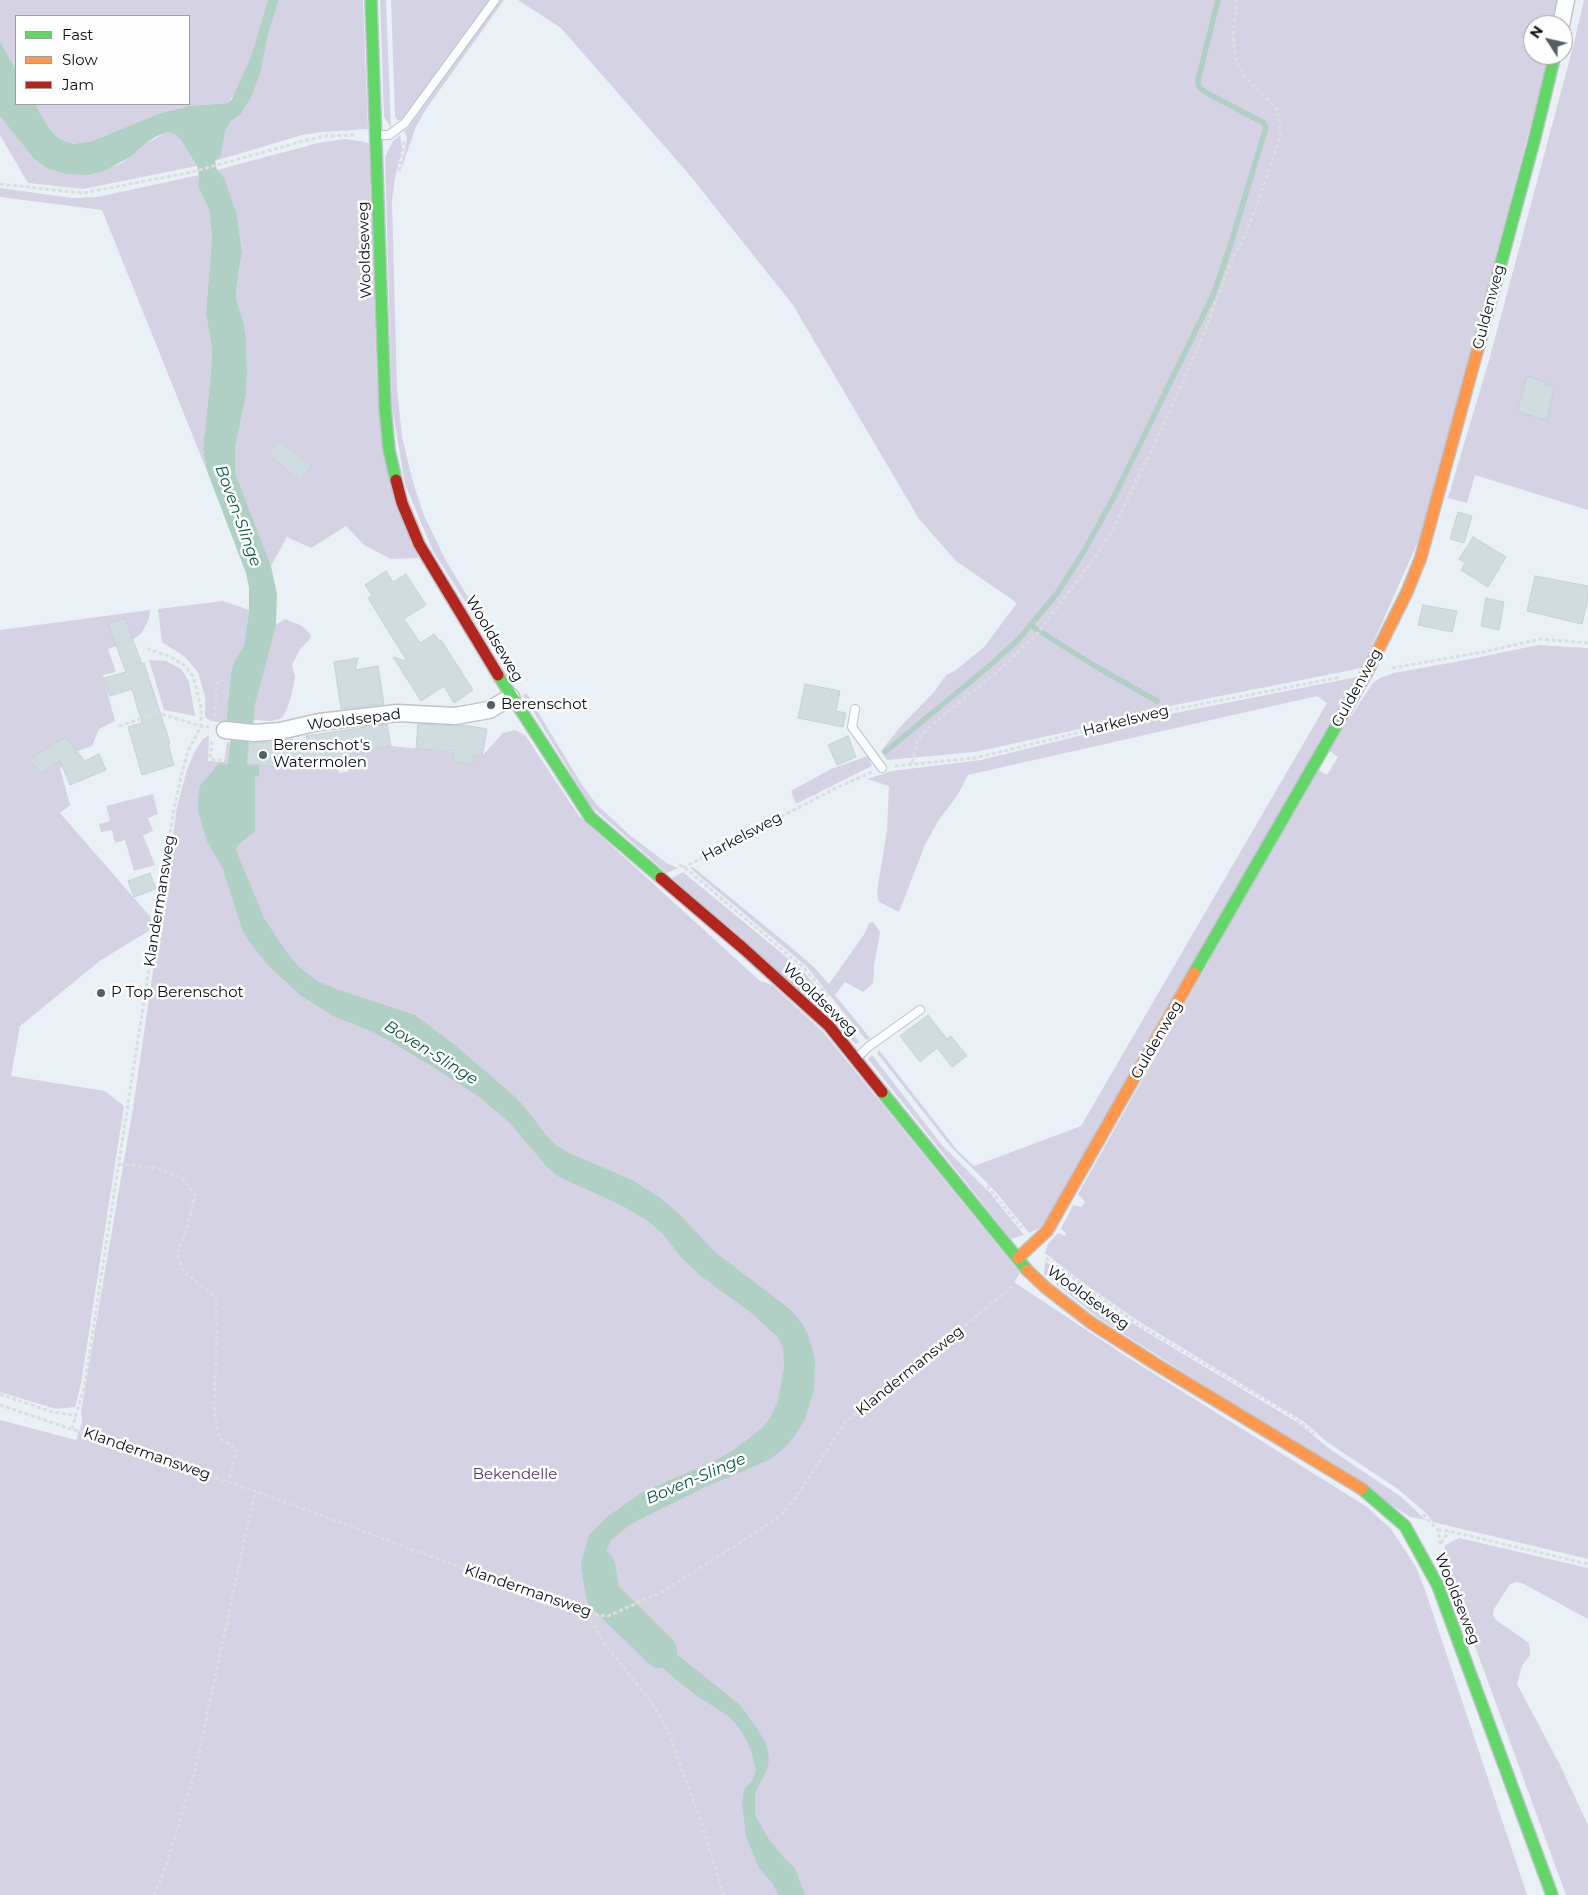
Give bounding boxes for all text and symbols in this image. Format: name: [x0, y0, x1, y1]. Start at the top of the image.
legend: [15, 15, 190, 105]
north arrow: [1523, 15, 1573, 65]
text: N: [1526, 22, 1547, 42]
text: Fast: [62, 25, 93, 44]
text: Slow: [62, 50, 98, 69]
text: Jam: [62, 75, 94, 94]
street label: Wooldseweg: [354, 201, 376, 299]
street label: Guldenweg: [1469, 263, 1509, 351]
water label: Boven-Slinge: [211, 463, 265, 569]
street label: Wooldseweg: [461, 593, 527, 685]
street label: Guldenweg: [1328, 645, 1386, 731]
place label: Berenschot: [501, 696, 588, 714]
marker: Berenschot: [485, 699, 497, 711]
street label: Harkelsweg: [1081, 702, 1171, 740]
street label: Wooldsepad: [306, 705, 402, 735]
place label: Berenschot's Watermolen: [273, 737, 370, 772]
marker: Berenschot's Watermolen: [257, 749, 269, 761]
street label: Harkelsweg: [699, 808, 785, 866]
street label: Klandermansweg: [141, 834, 179, 968]
street label: Wooldseweg: [779, 960, 861, 1040]
place label: P Top Berenschot: [111, 984, 244, 1002]
marker: P Top Berenschot: [95, 987, 107, 999]
street label: Guldenweg: [1127, 998, 1187, 1082]
water label: Boven-Slinge: [381, 1017, 481, 1089]
street label: Wooldseweg: [1043, 1262, 1133, 1334]
street label: Klandermansweg: [853, 1322, 967, 1420]
street label: Klandermansweg: [81, 1424, 213, 1484]
water label: Boven-Slinge: [643, 1449, 749, 1509]
park label: Bekendelle: [473, 1466, 557, 1484]
street label: Wooldseweg: [1430, 1550, 1484, 1648]
street label: Klandermansweg: [462, 1561, 594, 1621]

